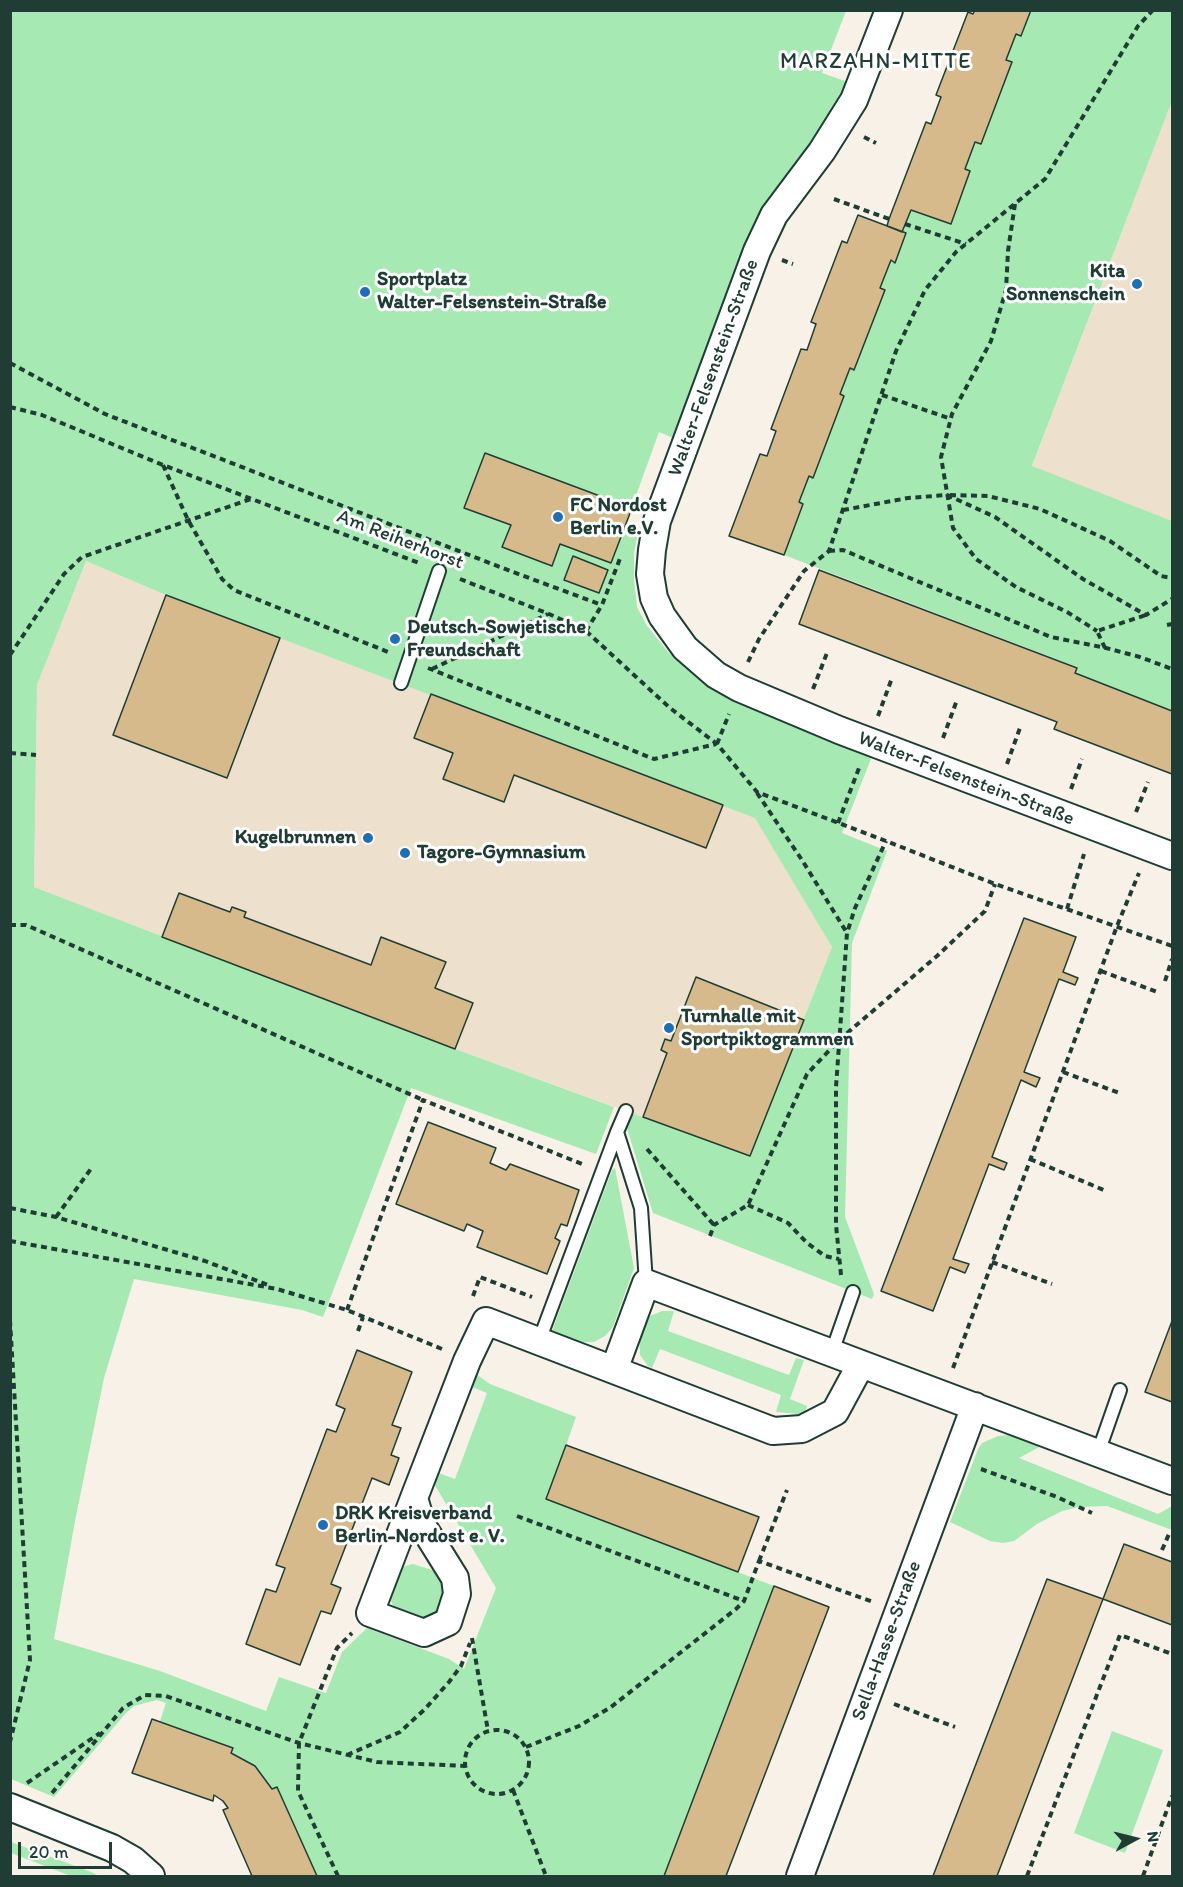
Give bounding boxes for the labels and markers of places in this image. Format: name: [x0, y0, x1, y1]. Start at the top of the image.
place label: Kita Sonnenschein: [1006, 260, 1125, 307]
place label: Sportplatz Walter-Felsenstein-Straße: [377, 268, 607, 315]
marker: Kita Sonnenschein: [1130, 277, 1144, 291]
marker: Sportplatz Walter-Felsenstein-Straße: [358, 285, 372, 299]
place label: FC Nordost Berlin e.V.: [570, 494, 667, 541]
marker: FC Nordost Berlin e.V.: [551, 510, 565, 524]
place label: Deutsch-Sowjetische Freundschaft: [407, 616, 586, 663]
marker: Deutsch-Sowjetische Freundschaft: [388, 632, 402, 646]
place label: Kugelbrunnen: [235, 826, 356, 850]
marker: Kugelbrunnen: [361, 831, 375, 845]
place label: Tagore-Gymnasium: [417, 841, 585, 865]
marker: Tagore-Gymnasium: [398, 846, 412, 860]
place label: Turnhalle mit Sportpiktogrammen: [681, 1005, 854, 1052]
marker: Turnhalle mit Sportpiktogrammen: [662, 1021, 676, 1035]
place label: DRK Kreisverband Berlin-Nordost e. V.: [335, 1502, 505, 1549]
marker: DRK Kreisverband Berlin-Nordost e. V.: [316, 1518, 330, 1532]

